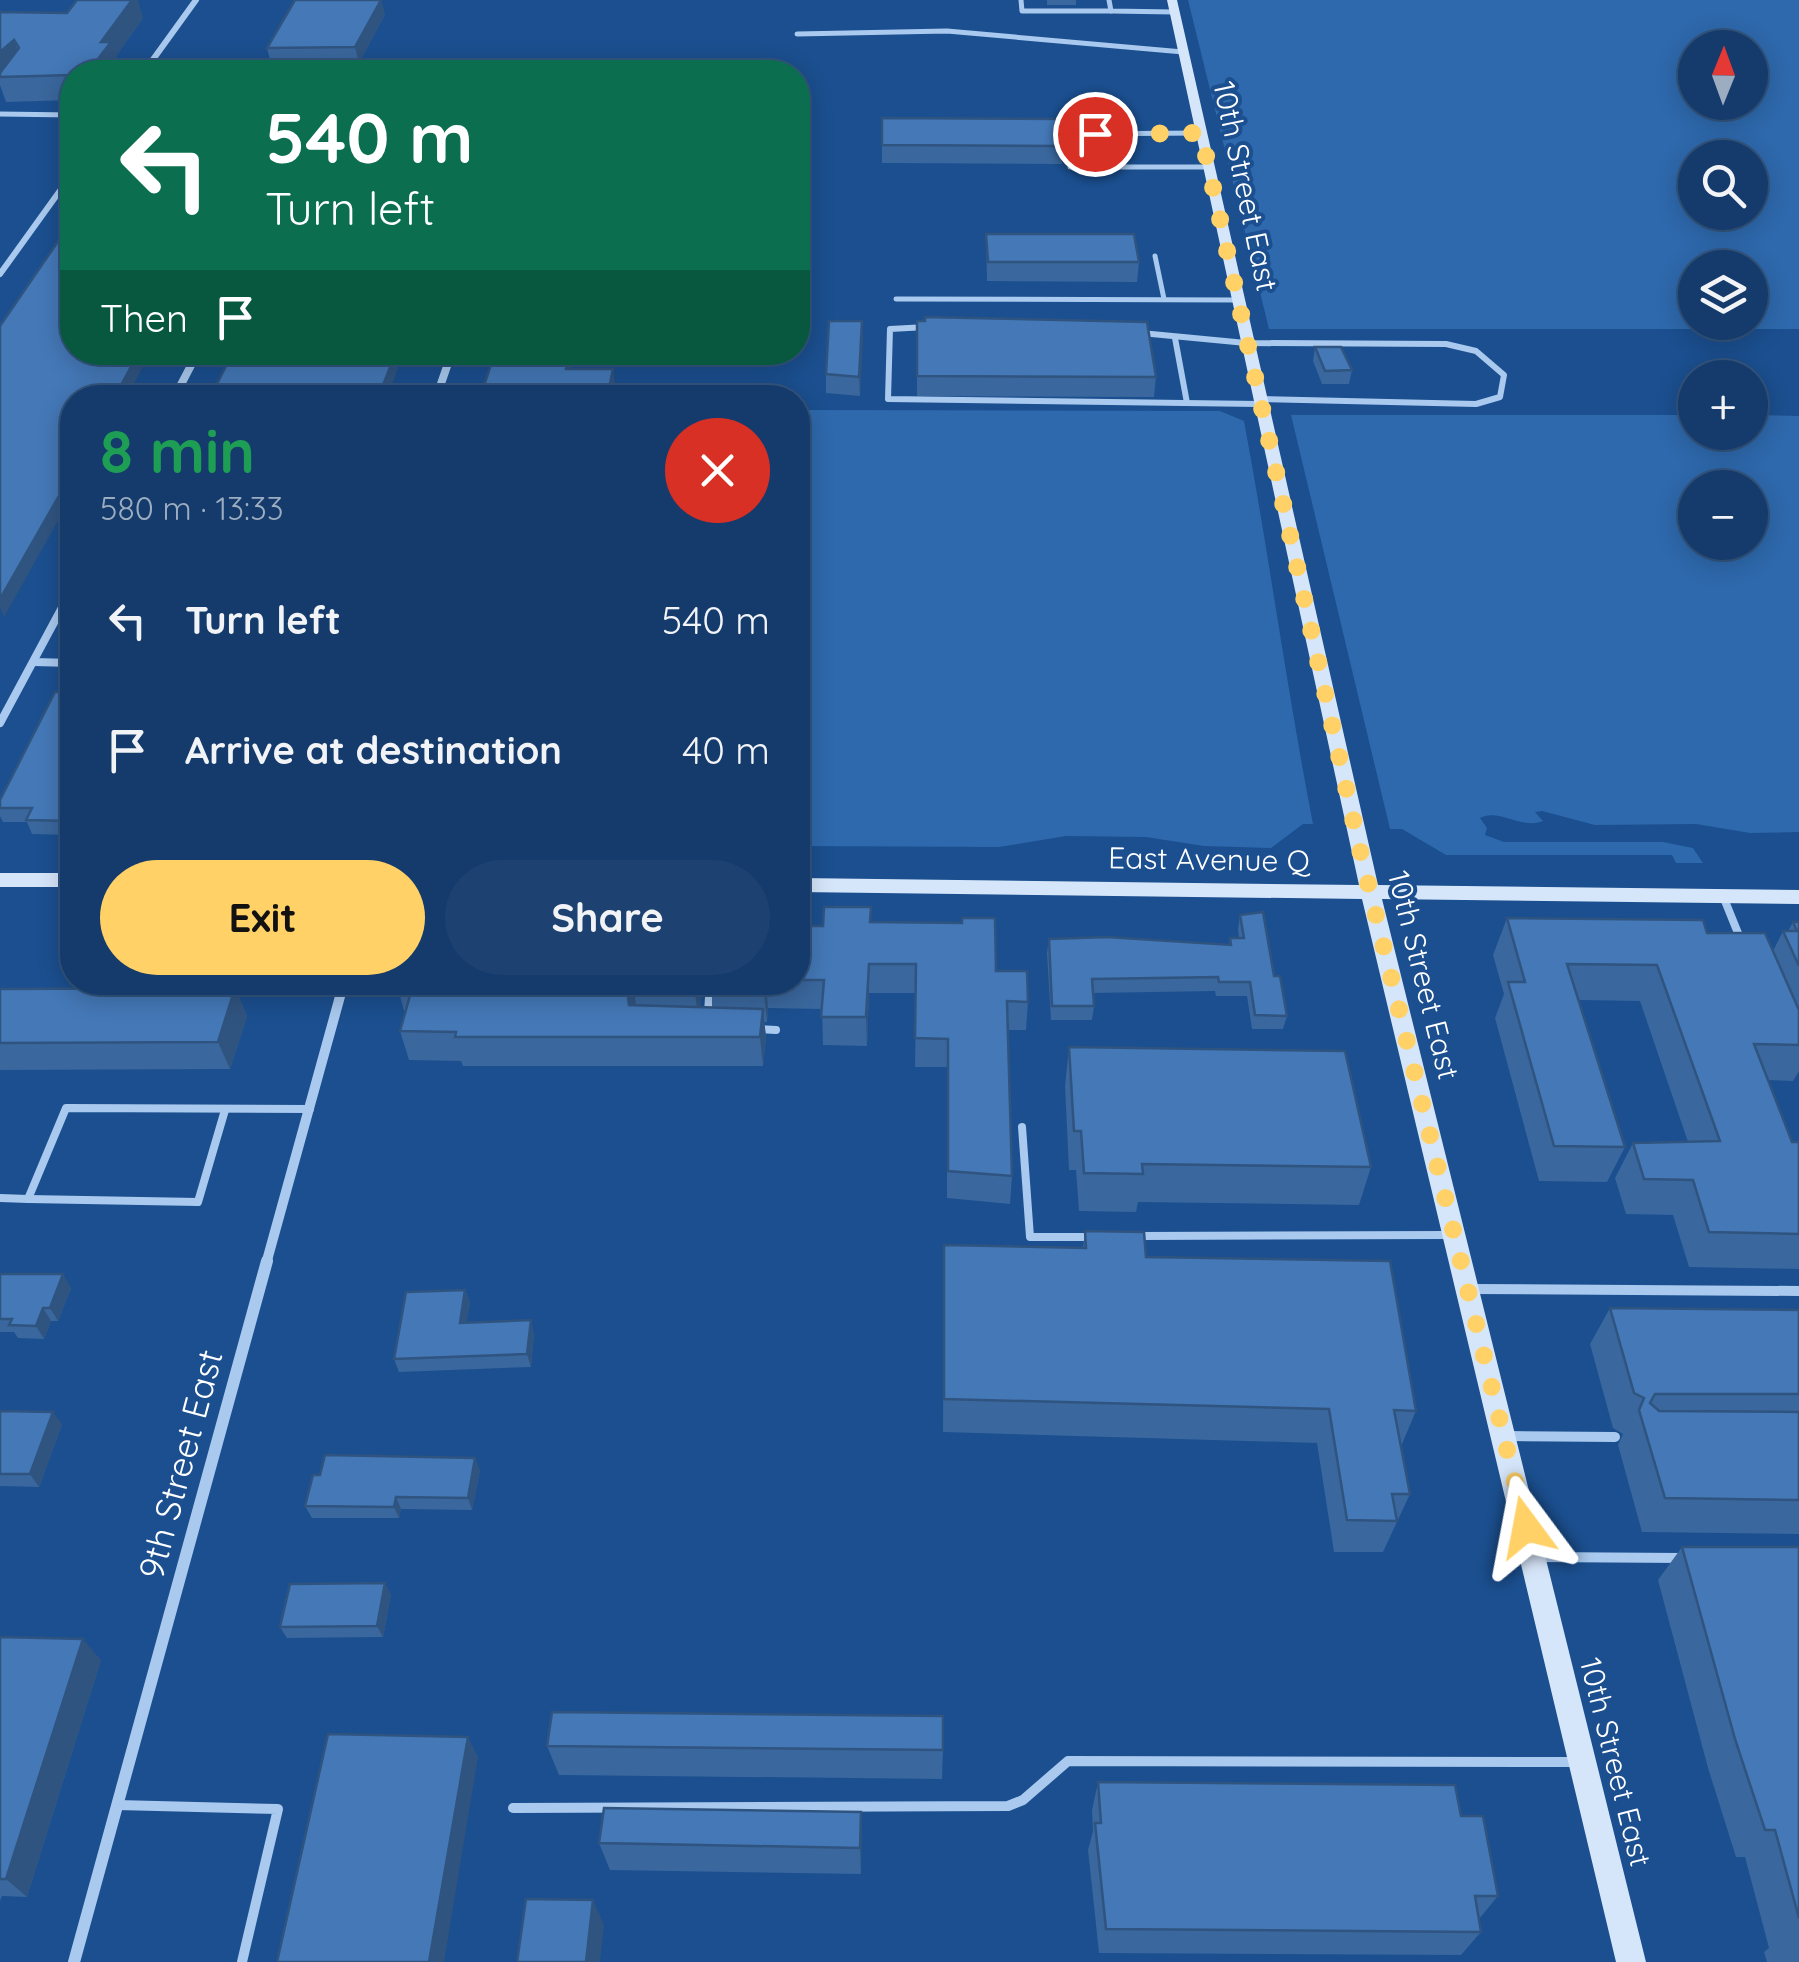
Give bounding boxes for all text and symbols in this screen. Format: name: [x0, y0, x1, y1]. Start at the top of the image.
north arrow: [1678, 30, 1768, 120]
map controls: [1678, 30, 1768, 560]
street label: 10th Street East: [1205, 77, 1287, 295]
pin: [1053, 92, 1138, 177]
text: 540 m: [265, 93, 474, 181]
icon: left: [100, 100, 230, 230]
icon: arrive: [1068, 107, 1123, 162]
button: search: [1678, 140, 1768, 230]
text: Turn left: [265, 180, 435, 236]
button: layers: [1678, 250, 1768, 340]
icon: arrive: [208, 290, 263, 345]
text: Then: [100, 294, 188, 342]
button: +: [1678, 360, 1768, 450]
text: 8 min: [100, 413, 255, 488]
button: close: [665, 418, 770, 523]
button: −: [1678, 470, 1768, 560]
text: 580 m · 13:33: [100, 488, 284, 528]
icon: left: [100, 593, 155, 648]
text: Turn left: [185, 596, 341, 644]
text: 540 m: [662, 596, 770, 644]
icon: arrive: [100, 723, 155, 778]
text: Arrive at destination: [185, 726, 562, 774]
text: 40 m: [682, 726, 770, 774]
street label: East Avenue Q: [1108, 838, 1311, 880]
button: Exit: [100, 860, 425, 975]
button: Share: [445, 860, 770, 975]
street label: 10th Street East: [1380, 867, 1468, 1083]
street label: 9th Street East: [128, 1345, 232, 1583]
position arrow: [1474, 1475, 1578, 1579]
street label: 10th Street East: [1572, 1654, 1660, 1870]

